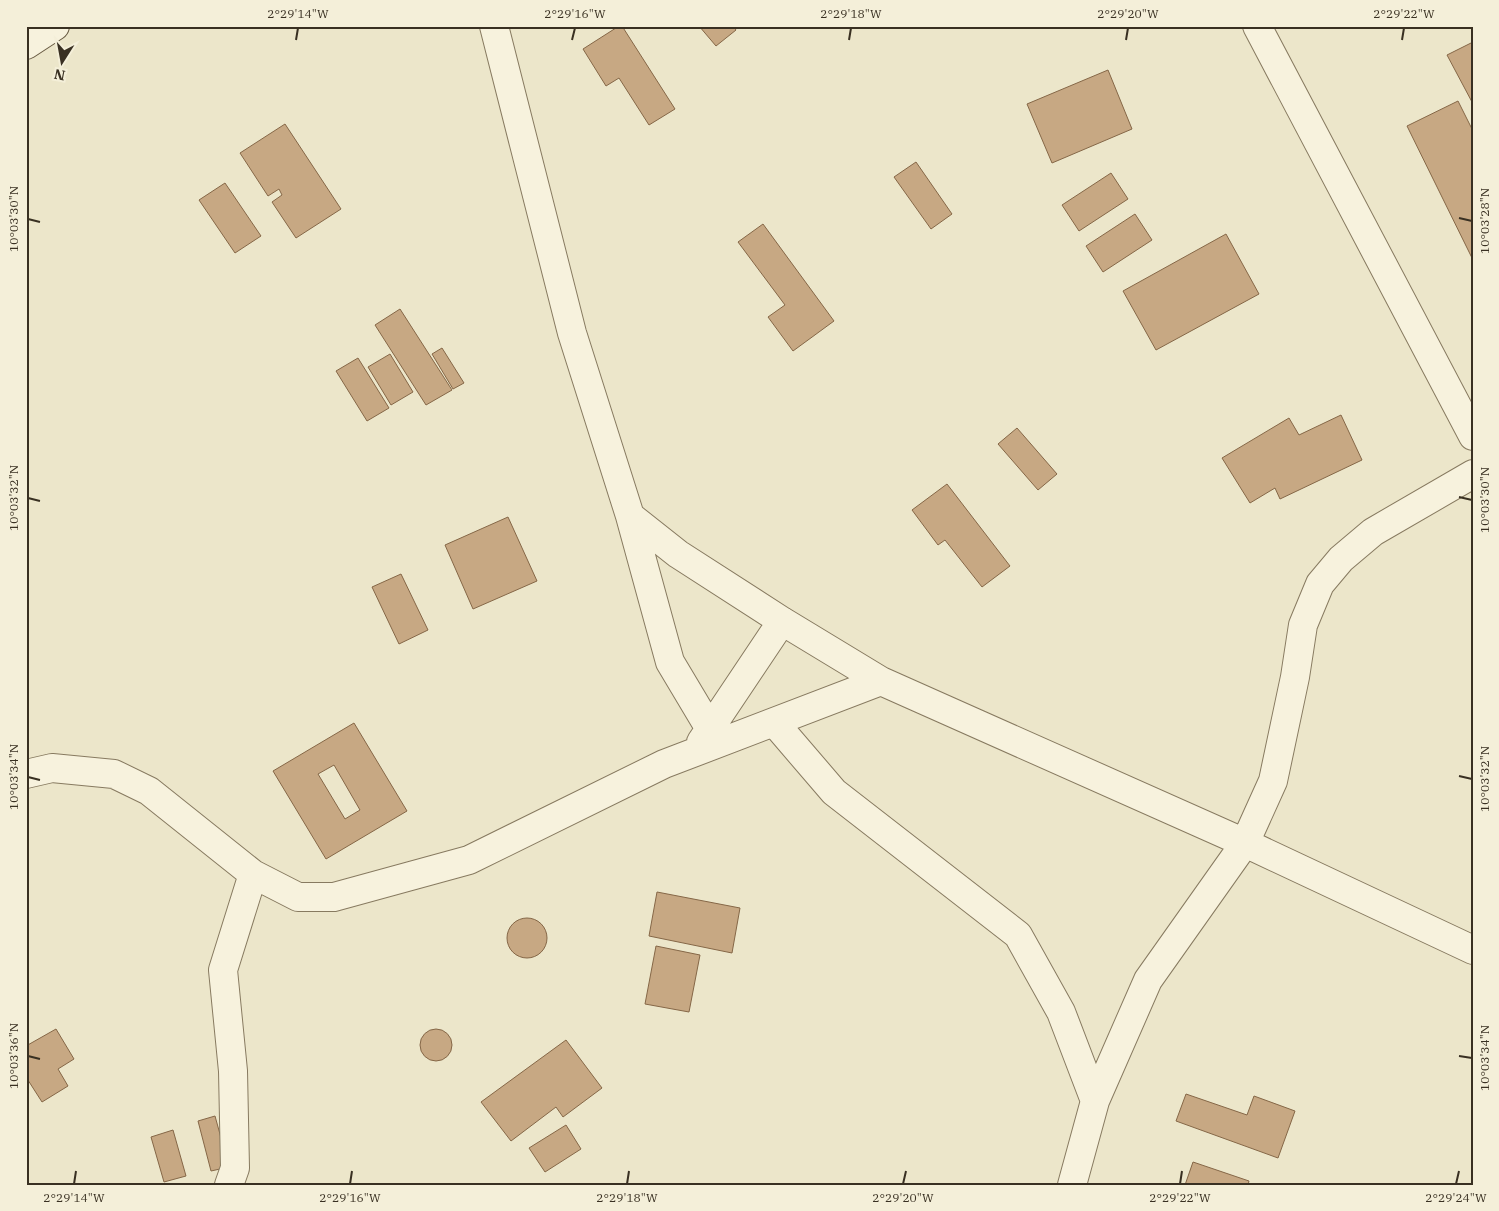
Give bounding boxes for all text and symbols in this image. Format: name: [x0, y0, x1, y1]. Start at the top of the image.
text: 2°29'14"W: [267, 6, 329, 21]
text: 2°29'16"W: [544, 6, 606, 21]
text: 2°29'18"W: [820, 6, 882, 21]
text: 2°29'20"W: [1097, 6, 1159, 21]
text: 2°29'22"W: [1373, 6, 1435, 21]
north arrow: [38, 38, 88, 88]
text: N: [52, 65, 67, 85]
text: 10°03'30"N: [6, 186, 21, 252]
text: 10°03'28"N: [1477, 188, 1492, 254]
text: 10°03'32"N: [6, 465, 21, 531]
text: 10°03'30"N: [1477, 467, 1492, 533]
text: 10°03'34"N: [6, 744, 21, 810]
text: 10°03'32"N: [1477, 746, 1492, 812]
text: 10°03'36"N: [6, 1023, 21, 1089]
text: 10°03'34"N: [1477, 1025, 1492, 1091]
text: 2°29'14"W: [43, 1190, 105, 1205]
text: 2°29'16"W: [319, 1190, 381, 1205]
text: 2°29'18"W: [596, 1190, 658, 1205]
text: 2°29'20"W: [872, 1190, 934, 1205]
text: 2°29'22"W: [1149, 1190, 1211, 1205]
text: 2°29'24"W: [1425, 1190, 1487, 1205]

